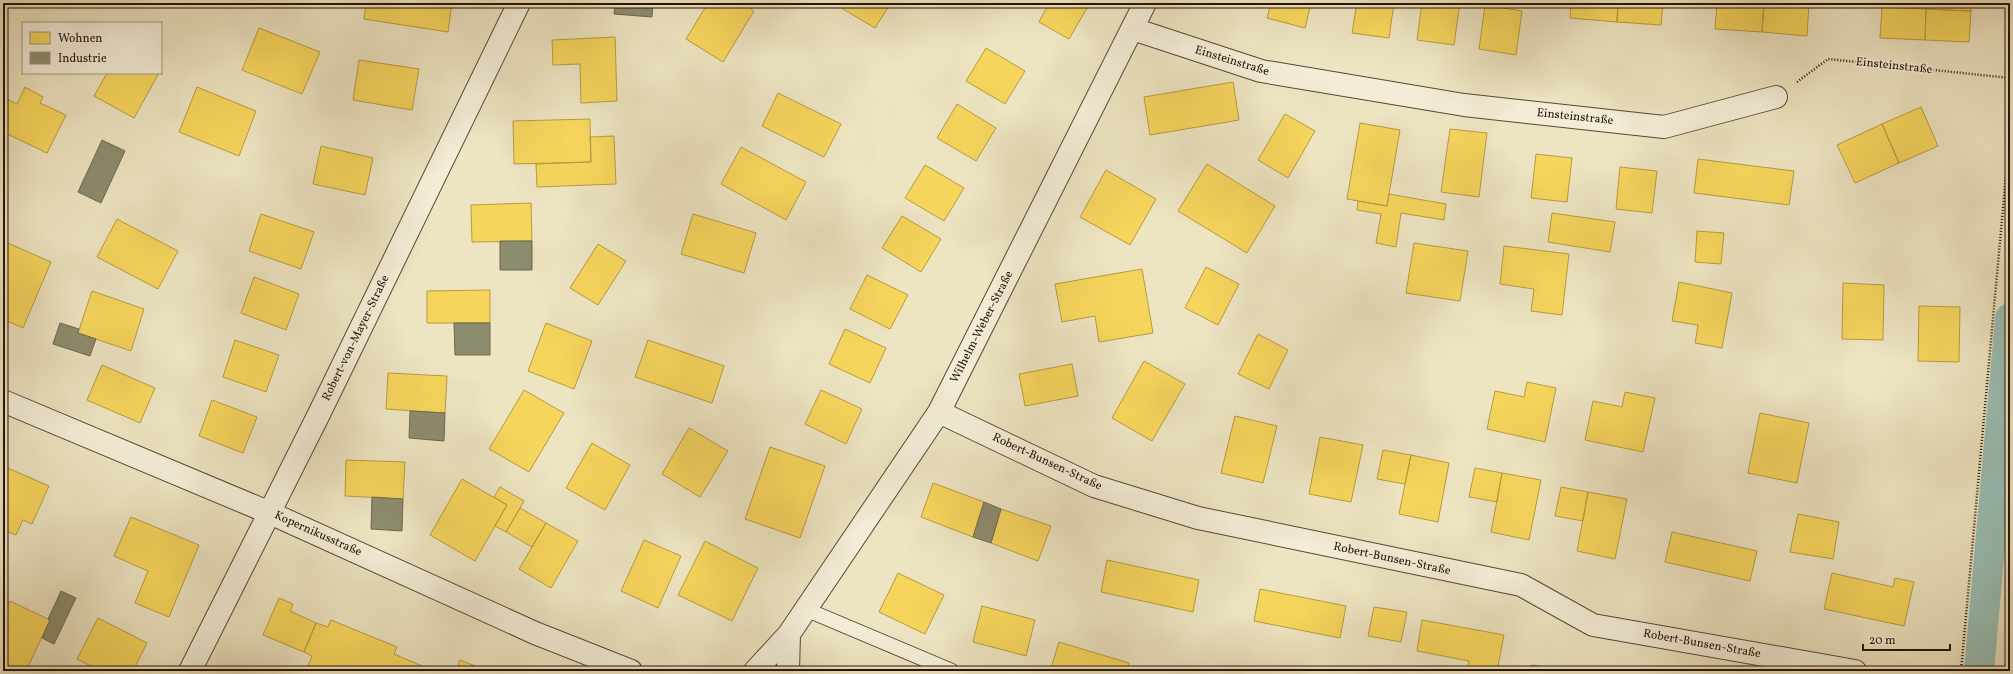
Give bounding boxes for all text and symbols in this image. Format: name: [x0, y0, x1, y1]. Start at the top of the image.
legend: [22, 22, 162, 74]
text: Wohnen: [58, 31, 103, 47]
street label: Einsteinstraße: [1193, 42, 1271, 80]
text: Industrie: [58, 51, 107, 67]
street label: Einsteinstraße: [1855, 54, 1933, 78]
street label: Einsteinstraße: [1536, 105, 1614, 129]
street label: Wilhelm-Weber-Straße: [947, 268, 1017, 386]
street label: Robert-von-Mayer-Straße: [318, 272, 394, 404]
street label: Robert-Bunsen-Straße: [990, 430, 1105, 495]
street label: Kopernikusstraße: [272, 508, 365, 561]
street label: Robert-Bunsen-Straße: [1332, 539, 1452, 579]
street label: Robert-Bunsen-Straße: [1642, 626, 1762, 662]
scale bar: [1863, 626, 1950, 652]
text: 20 m: [1869, 633, 1896, 649]

